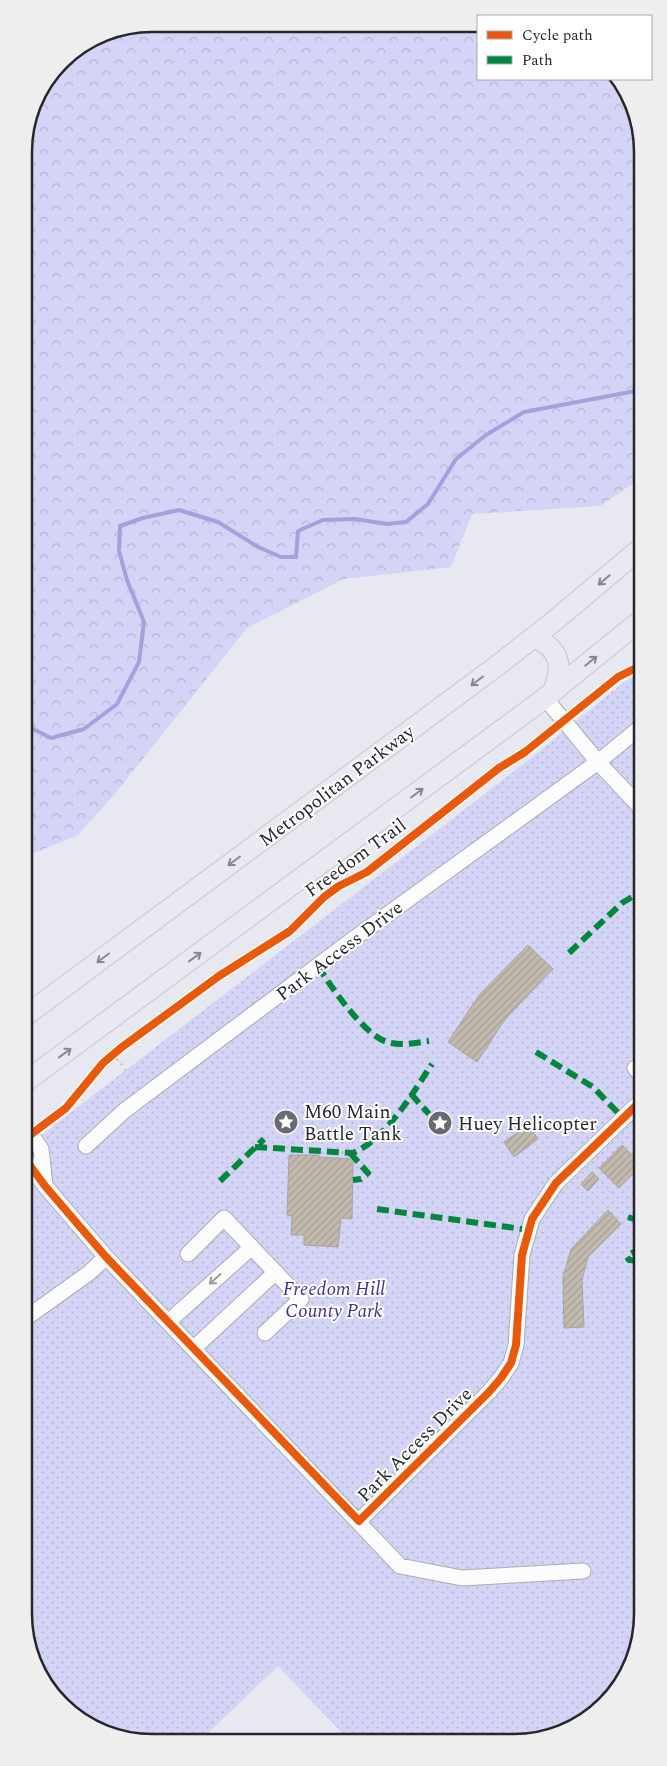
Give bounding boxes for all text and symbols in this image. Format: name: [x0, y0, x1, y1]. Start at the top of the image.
legend: [477, 15, 652, 80]
text: Cycle path: [522, 24, 593, 47]
text: Path: [522, 49, 553, 72]
one-way arrow: [598, 574, 611, 585]
one-way arrow: [585, 656, 598, 667]
one-way arrow: [471, 675, 484, 686]
street label: Metropolitan Parkway: [253, 717, 422, 854]
one-way arrow: [410, 788, 424, 798]
street label: Freedom Trail: [299, 811, 413, 905]
one-way arrow: [227, 856, 241, 866]
street label: Park Access Drive: [270, 894, 410, 1009]
one-way arrow: [97, 952, 110, 963]
one-way arrow: [188, 952, 202, 962]
one-way arrow: [58, 1048, 72, 1058]
place label: M60 Main Battle Tank: [304, 1098, 402, 1149]
place icon: M60 Main Battle Tank: [273, 1109, 299, 1135]
place icon: Huey Helicopter: [427, 1110, 453, 1136]
place label: Huey Helicopter: [458, 1110, 597, 1139]
one-way arrow: [209, 1274, 222, 1285]
park label: Freedom Hill County Park: [283, 1275, 385, 1326]
street label: Park Access Drive: [351, 1381, 479, 1509]

